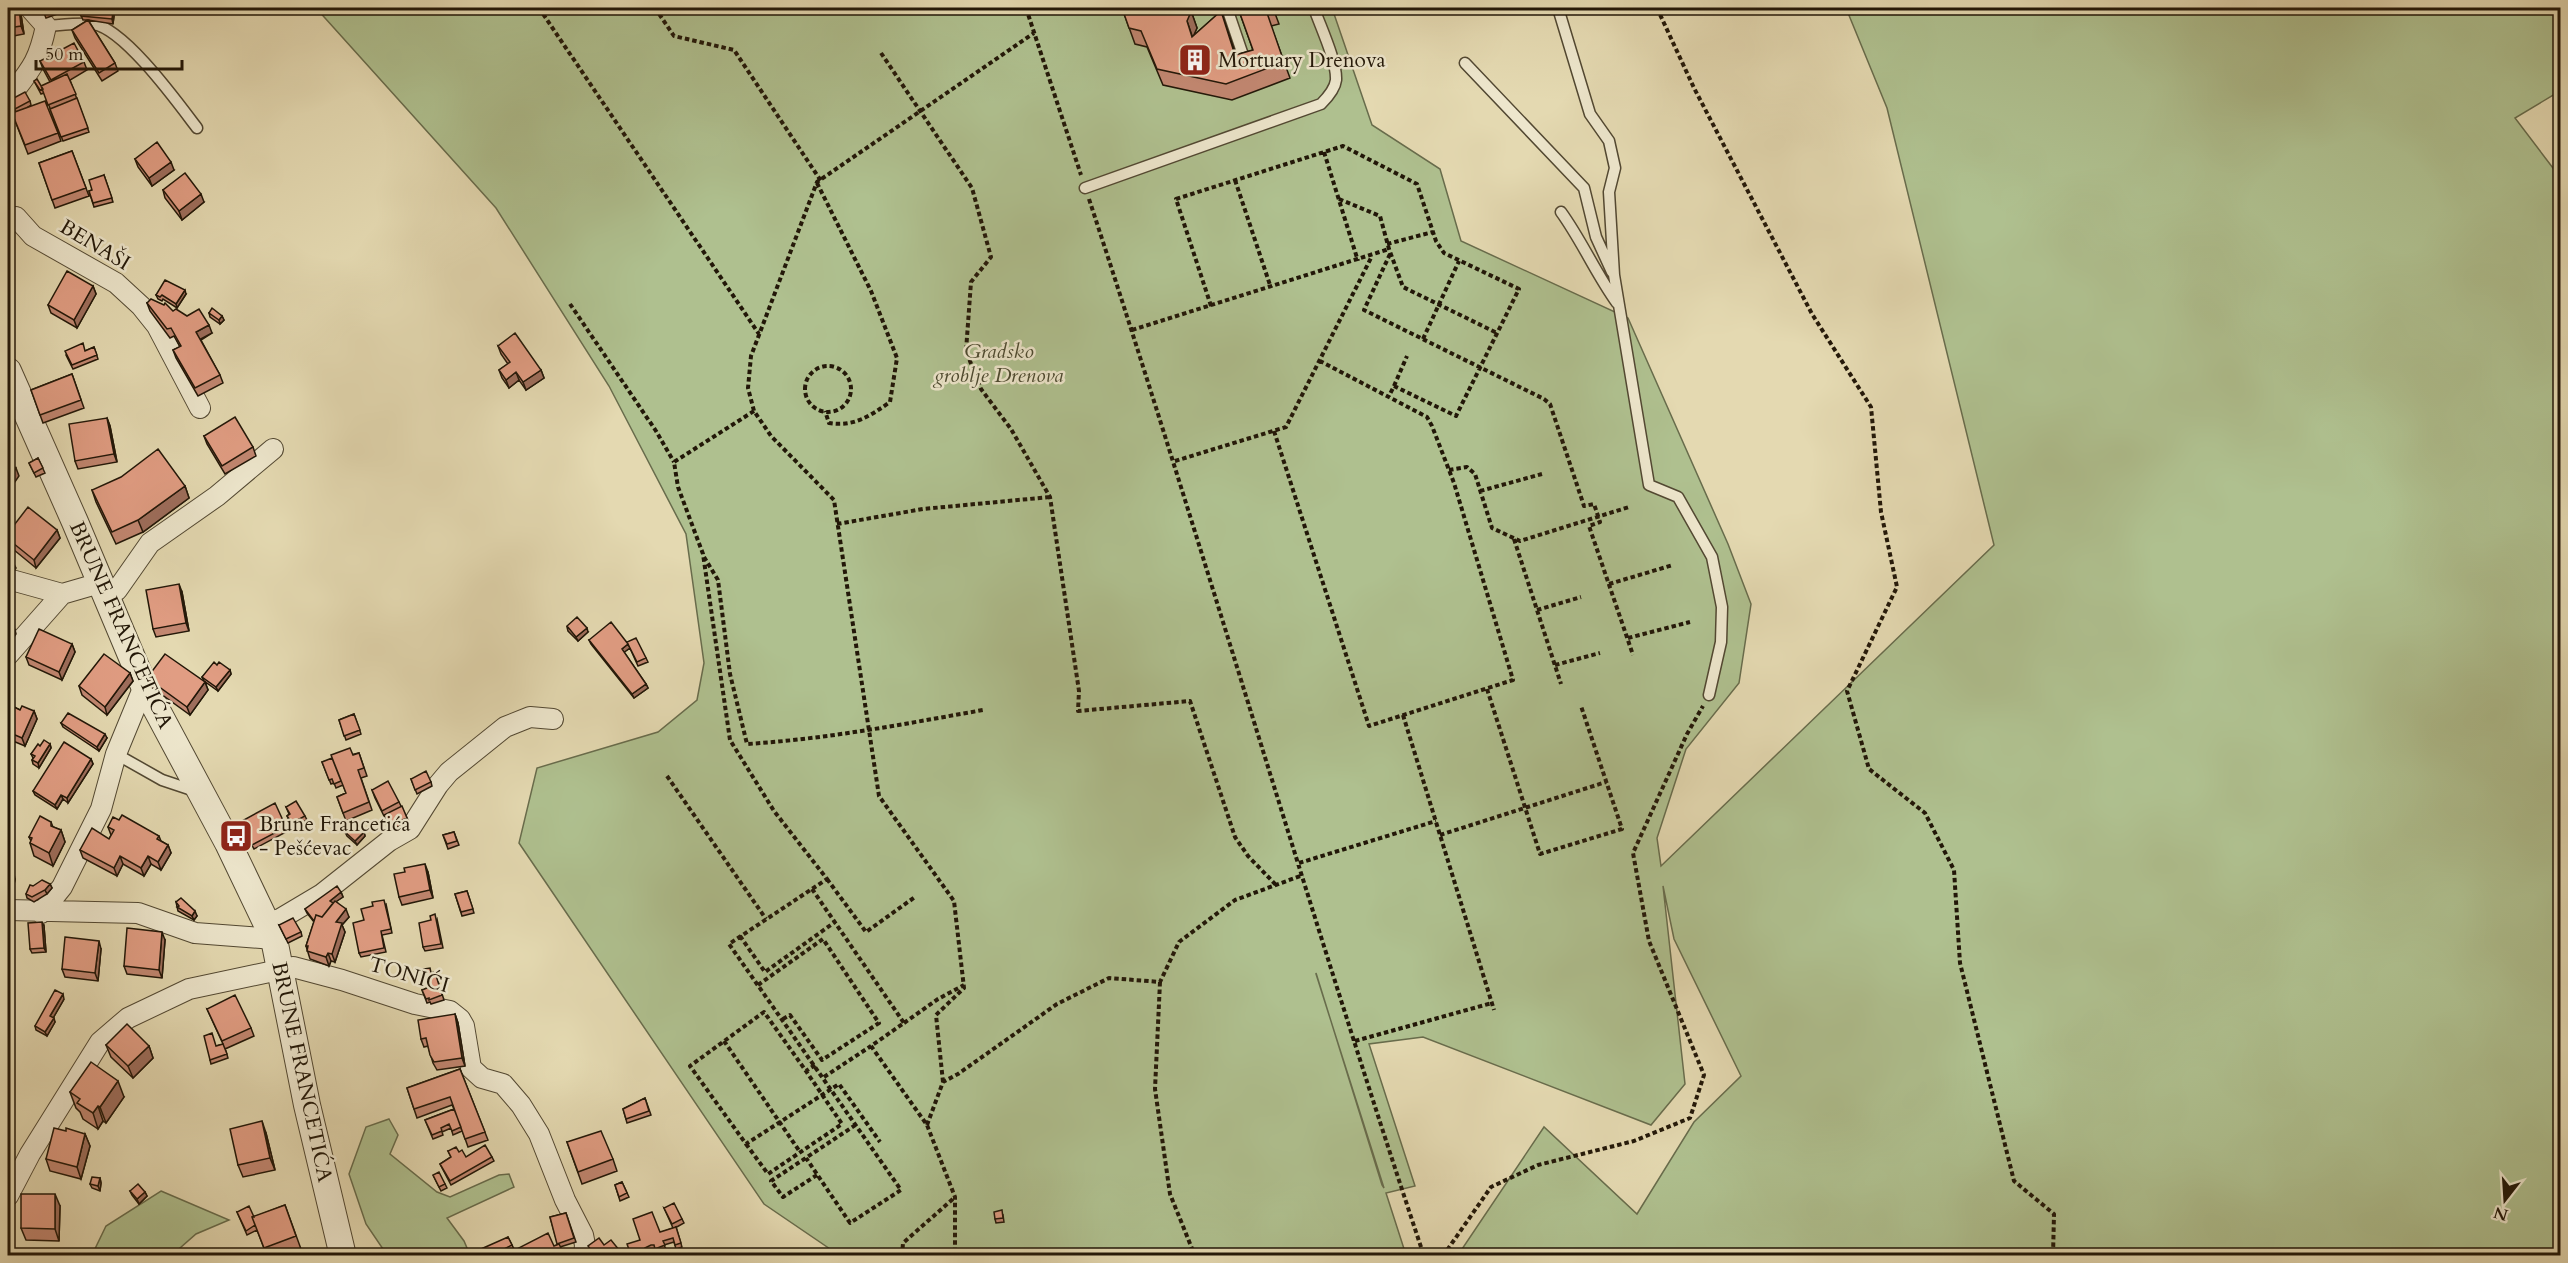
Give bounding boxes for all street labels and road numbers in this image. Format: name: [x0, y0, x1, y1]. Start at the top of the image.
street label: BENAŠI: [54, 212, 136, 277]
street label: BRUNE FRANCETIĆA: [62, 516, 181, 733]
street label: TONIĆI: [366, 949, 453, 1000]
street label: BRUNE FRANCETIĆA: [264, 959, 341, 1185]

